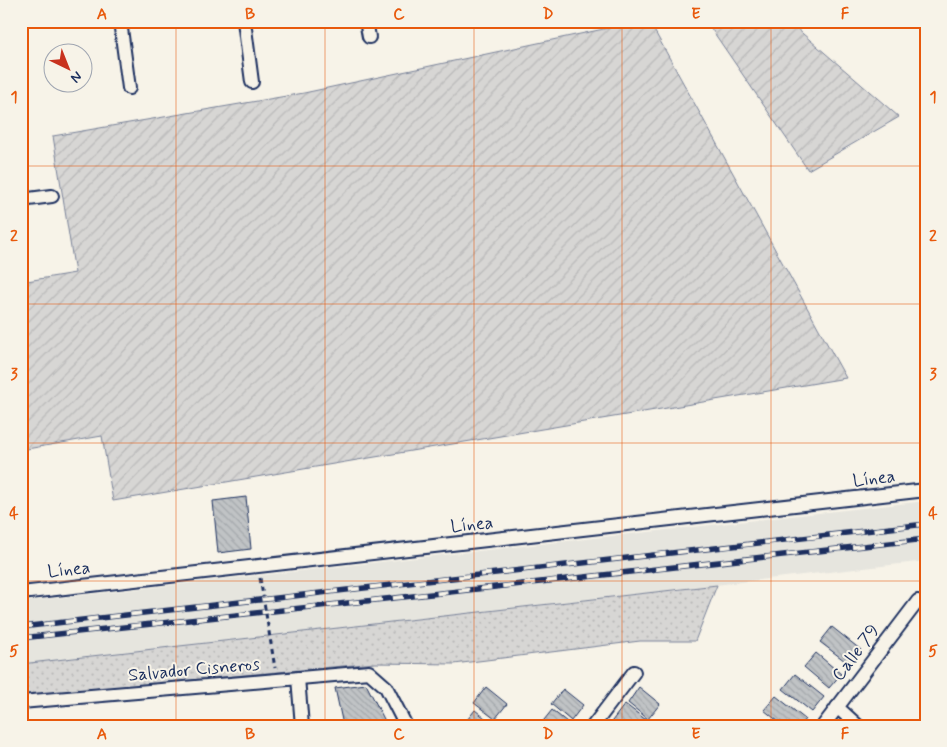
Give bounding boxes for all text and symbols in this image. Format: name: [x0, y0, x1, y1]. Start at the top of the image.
text: A: [97, 4, 107, 25]
text: B: [245, 4, 255, 25]
text: C: [393, 4, 405, 25]
text: D: [542, 4, 554, 25]
text: E: [691, 4, 701, 25]
text: F: [841, 4, 850, 25]
north arrow: [42, 42, 92, 92]
text: N: [67, 67, 86, 87]
text: 1: [10, 87, 18, 108]
text: 1: [929, 87, 937, 108]
text: 2: [10, 226, 18, 247]
text: 2: [929, 226, 937, 247]
text: 3: [10, 364, 18, 385]
text: 3: [929, 364, 937, 385]
street label: Línea: [851, 464, 897, 494]
text: 4: [9, 503, 19, 524]
text: 4: [928, 503, 938, 524]
street label: Línea: [449, 511, 495, 539]
street label: Línea: [46, 556, 92, 584]
street label: Calle 79: [827, 620, 885, 686]
text: 5: [9, 641, 19, 662]
text: 5: [928, 641, 938, 662]
street label: Salvador Cisneros: [127, 652, 261, 688]
text: A: [97, 724, 107, 745]
text: B: [245, 724, 255, 745]
text: C: [393, 724, 405, 745]
text: D: [542, 724, 554, 745]
text: E: [691, 724, 701, 745]
text: F: [841, 724, 850, 745]

